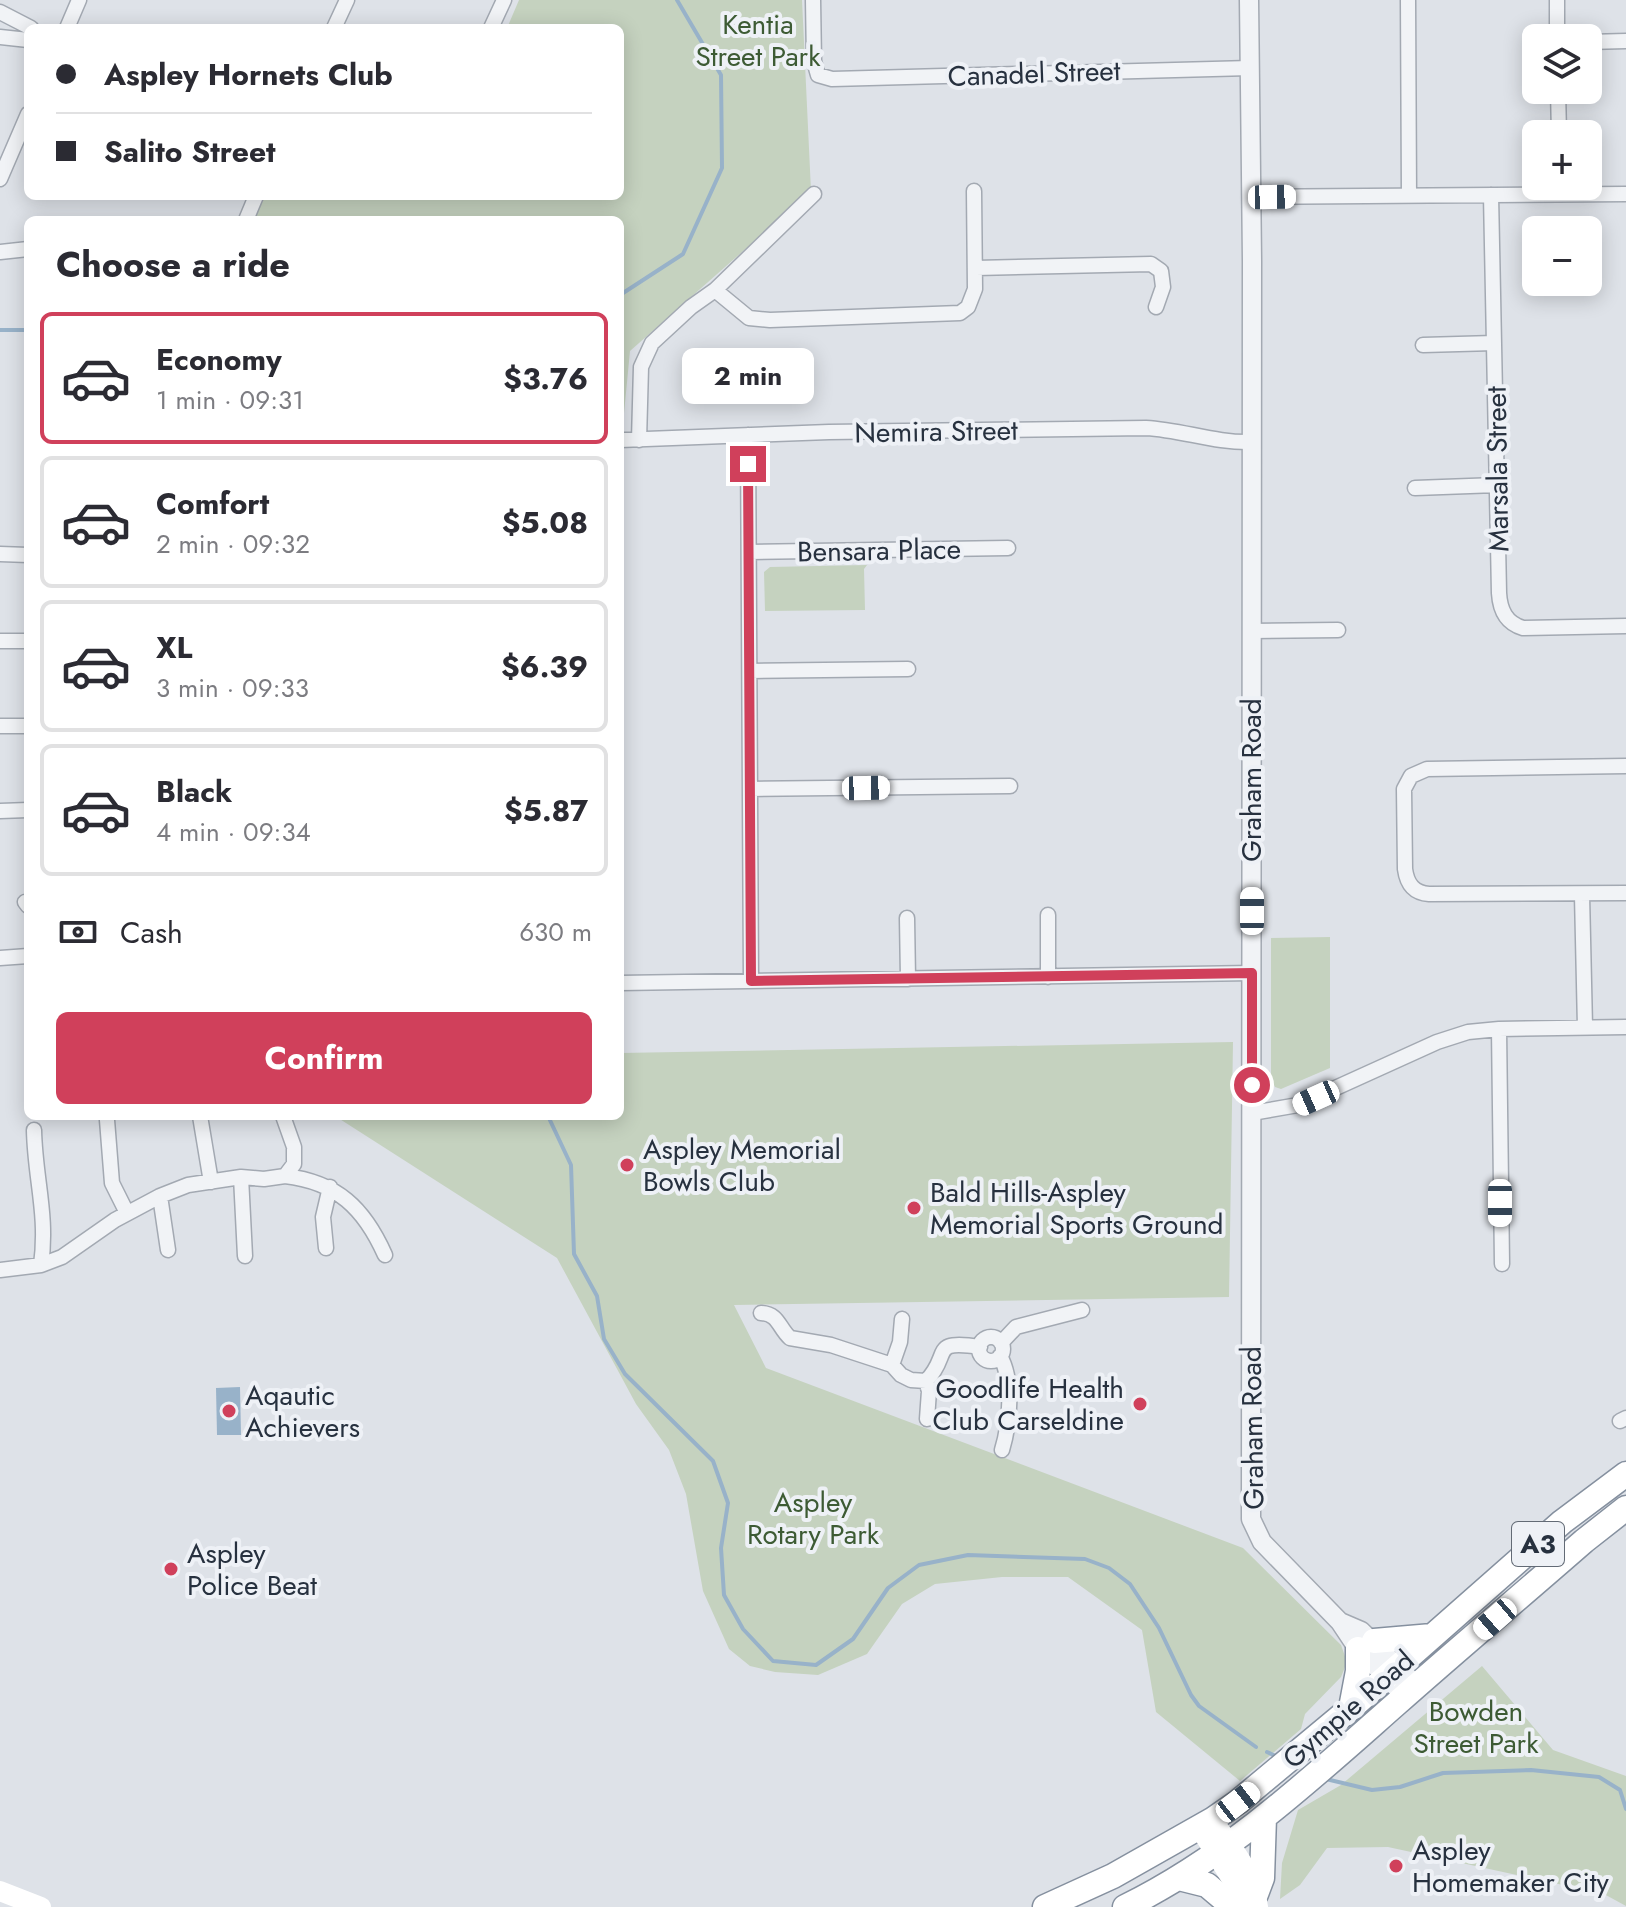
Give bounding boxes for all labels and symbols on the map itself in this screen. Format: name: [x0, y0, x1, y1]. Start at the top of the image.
park label: Kentia Street Park: [695, 4, 821, 77]
street label: Canadel Street: [947, 50, 1121, 97]
car: [1248, 185, 1296, 209]
callout: 2 min: [682, 348, 814, 404]
street label: Marsala Street: [1476, 386, 1519, 552]
street label: Nemira Street: [854, 410, 1018, 453]
route end: [730, 446, 766, 482]
street label: Bensara Place: [797, 529, 961, 572]
street label: Graham Road: [1231, 698, 1272, 862]
car: [842, 776, 890, 800]
car: [1240, 887, 1264, 935]
route start: [1234, 1067, 1270, 1103]
car: [1289, 1077, 1343, 1119]
place label: Aspley Memorial Bowls Club: [643, 1129, 841, 1202]
marker: Aspley Memorial Bowls Club: [618, 1156, 636, 1174]
place label: Bald Hills-Aspley Memorial Sports Ground: [930, 1172, 1224, 1245]
car: [1488, 1179, 1512, 1227]
marker: Bald Hills-Aspley Memorial Sports Ground: [905, 1199, 923, 1217]
street label: Graham Road: [1231, 1346, 1274, 1510]
place label: Goodlife Health Club Carseldine: [933, 1368, 1124, 1441]
place label: Aqautic Achievers: [245, 1375, 360, 1448]
marker: Goodlife Health Club Carseldine: [1131, 1395, 1149, 1413]
marker: Aqautic Achievers: [220, 1402, 238, 1420]
park label: Aspley Rotary Park: [747, 1482, 880, 1555]
road number: A3: [1512, 1522, 1564, 1566]
place label: Aspley Police Beat: [187, 1533, 317, 1606]
marker: Aspley Police Beat: [162, 1560, 180, 1578]
car: [1469, 1594, 1521, 1644]
street label: Gympie Road: [1273, 1641, 1423, 1778]
park label: Bowden Street Park: [1413, 1691, 1539, 1764]
car: [1212, 1778, 1264, 1826]
place label: Aspley Homemaker City: [1412, 1830, 1609, 1903]
marker: Aspley Homemaker City: [1387, 1857, 1405, 1875]

